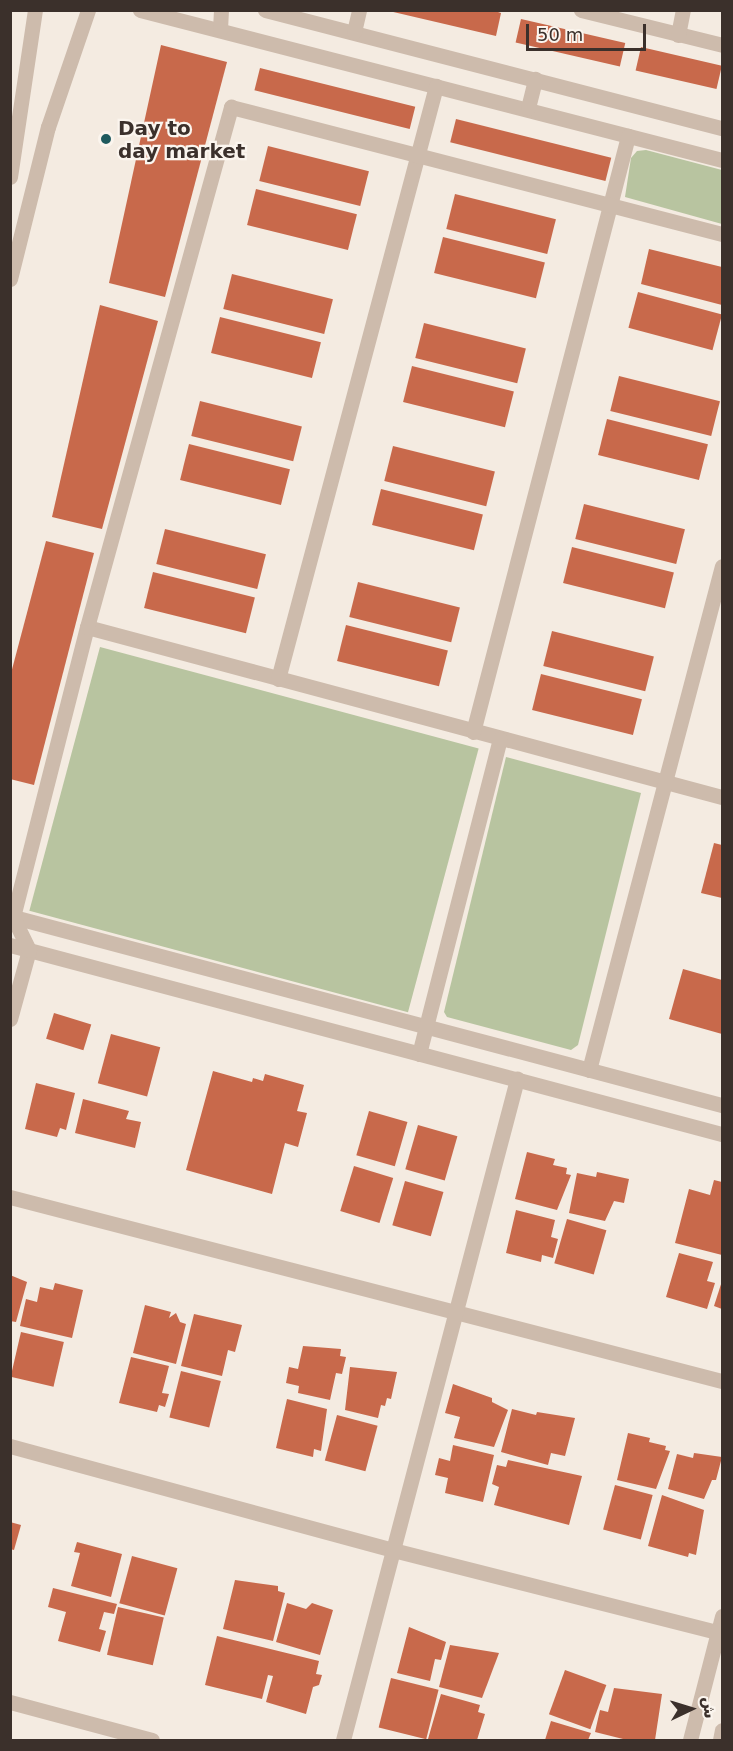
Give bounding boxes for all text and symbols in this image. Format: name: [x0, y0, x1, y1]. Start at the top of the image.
scale bar: [529, 12, 649, 50]
text: 50 m: [537, 24, 583, 45]
place label: Day to day market: [118, 116, 245, 163]
marker: Day to day market: [99, 132, 113, 146]
north arrow: [661, 1679, 721, 1739]
text: ش: [699, 1696, 720, 1719]

